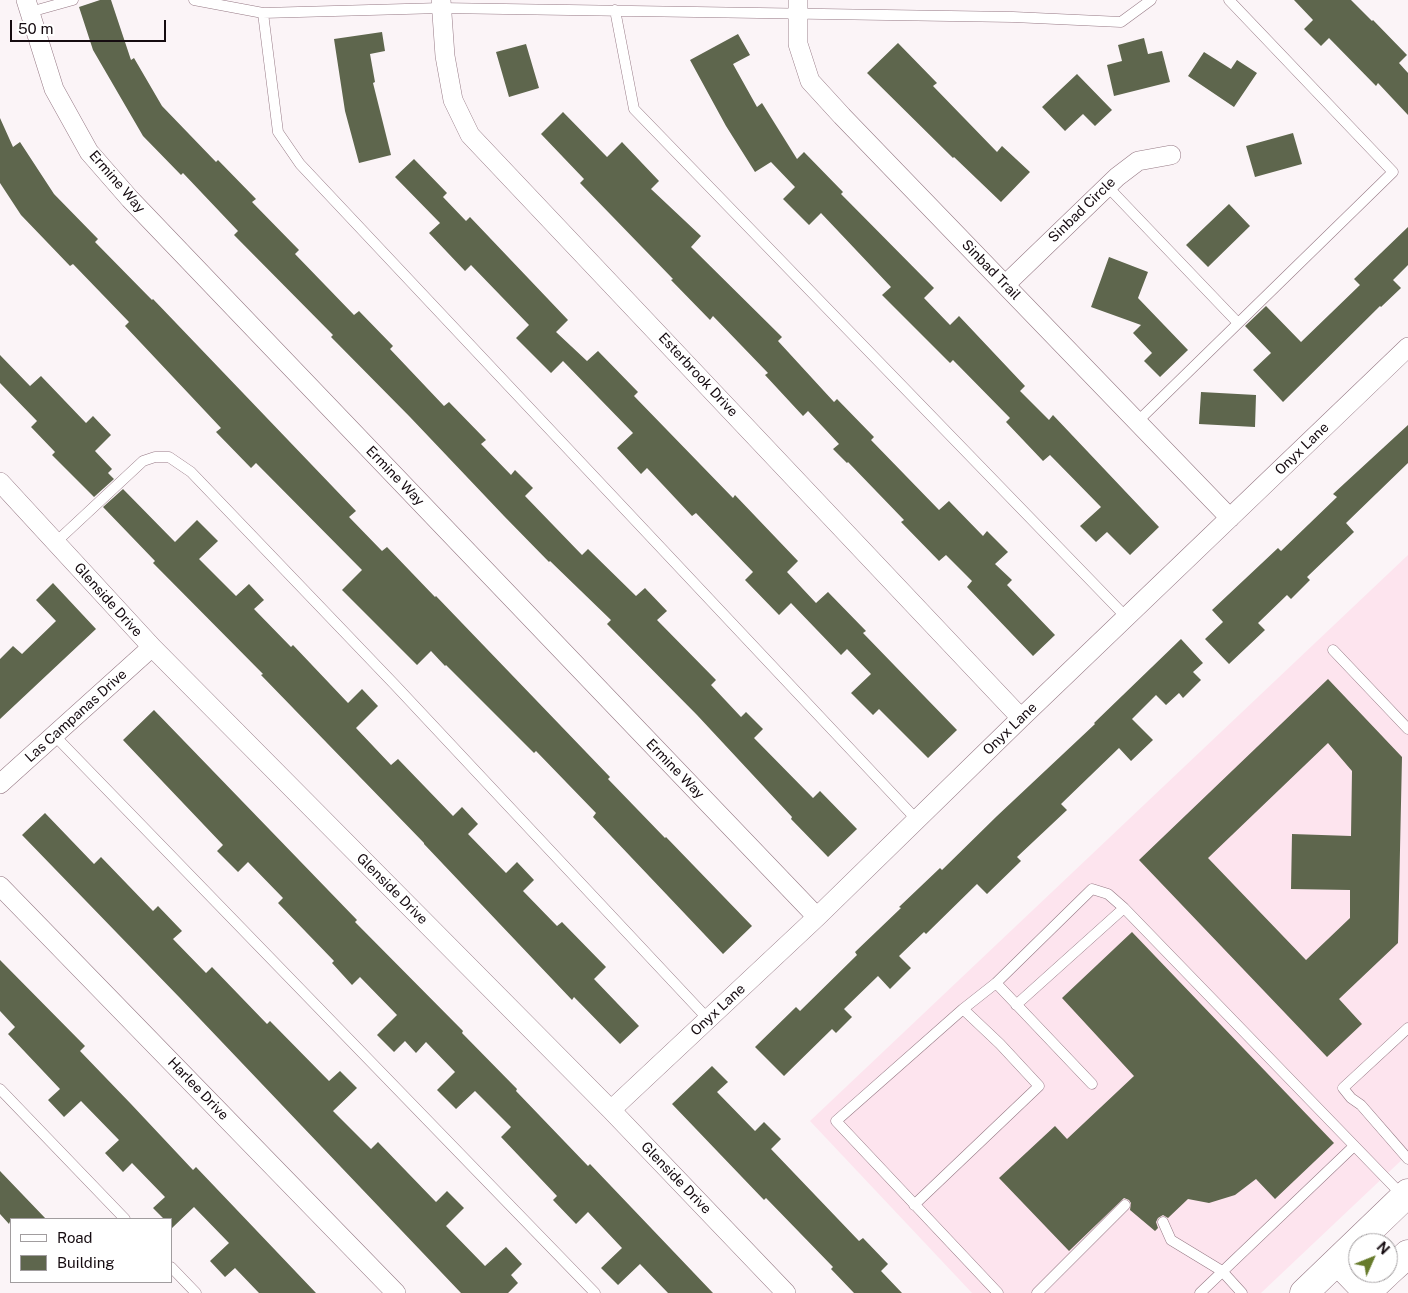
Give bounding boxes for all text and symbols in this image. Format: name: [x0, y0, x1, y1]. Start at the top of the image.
scale bar: [12, 10, 169, 42]
text: 50 m: [18, 20, 53, 37]
street label: Ermine Way: [85, 148, 149, 216]
street label: Sinbad Circle: [1045, 174, 1119, 246]
street label: Sinbad Trail: [958, 236, 1024, 304]
street label: Esterbrook Drive: [655, 330, 741, 420]
street label: Onyx Lane: [1272, 419, 1332, 479]
street label: Ermine Way: [362, 443, 428, 509]
street label: Glenside Drive: [70, 560, 146, 640]
street label: Las Campanas Drive: [22, 666, 130, 766]
street label: Onyx Lane: [980, 699, 1040, 759]
street label: Ermine Way: [642, 736, 708, 802]
street label: Glenside Drive: [353, 850, 431, 928]
street label: Onyx Lane: [687, 981, 749, 1039]
street label: Harlee Drive: [164, 1054, 232, 1124]
street label: Glenside Drive: [637, 1138, 715, 1218]
legend: [10, 1218, 172, 1283]
text: Road: [57, 1229, 93, 1246]
north arrow: [1348, 1233, 1398, 1283]
text: N: [1374, 1239, 1393, 1258]
text: Building: [57, 1254, 115, 1271]

